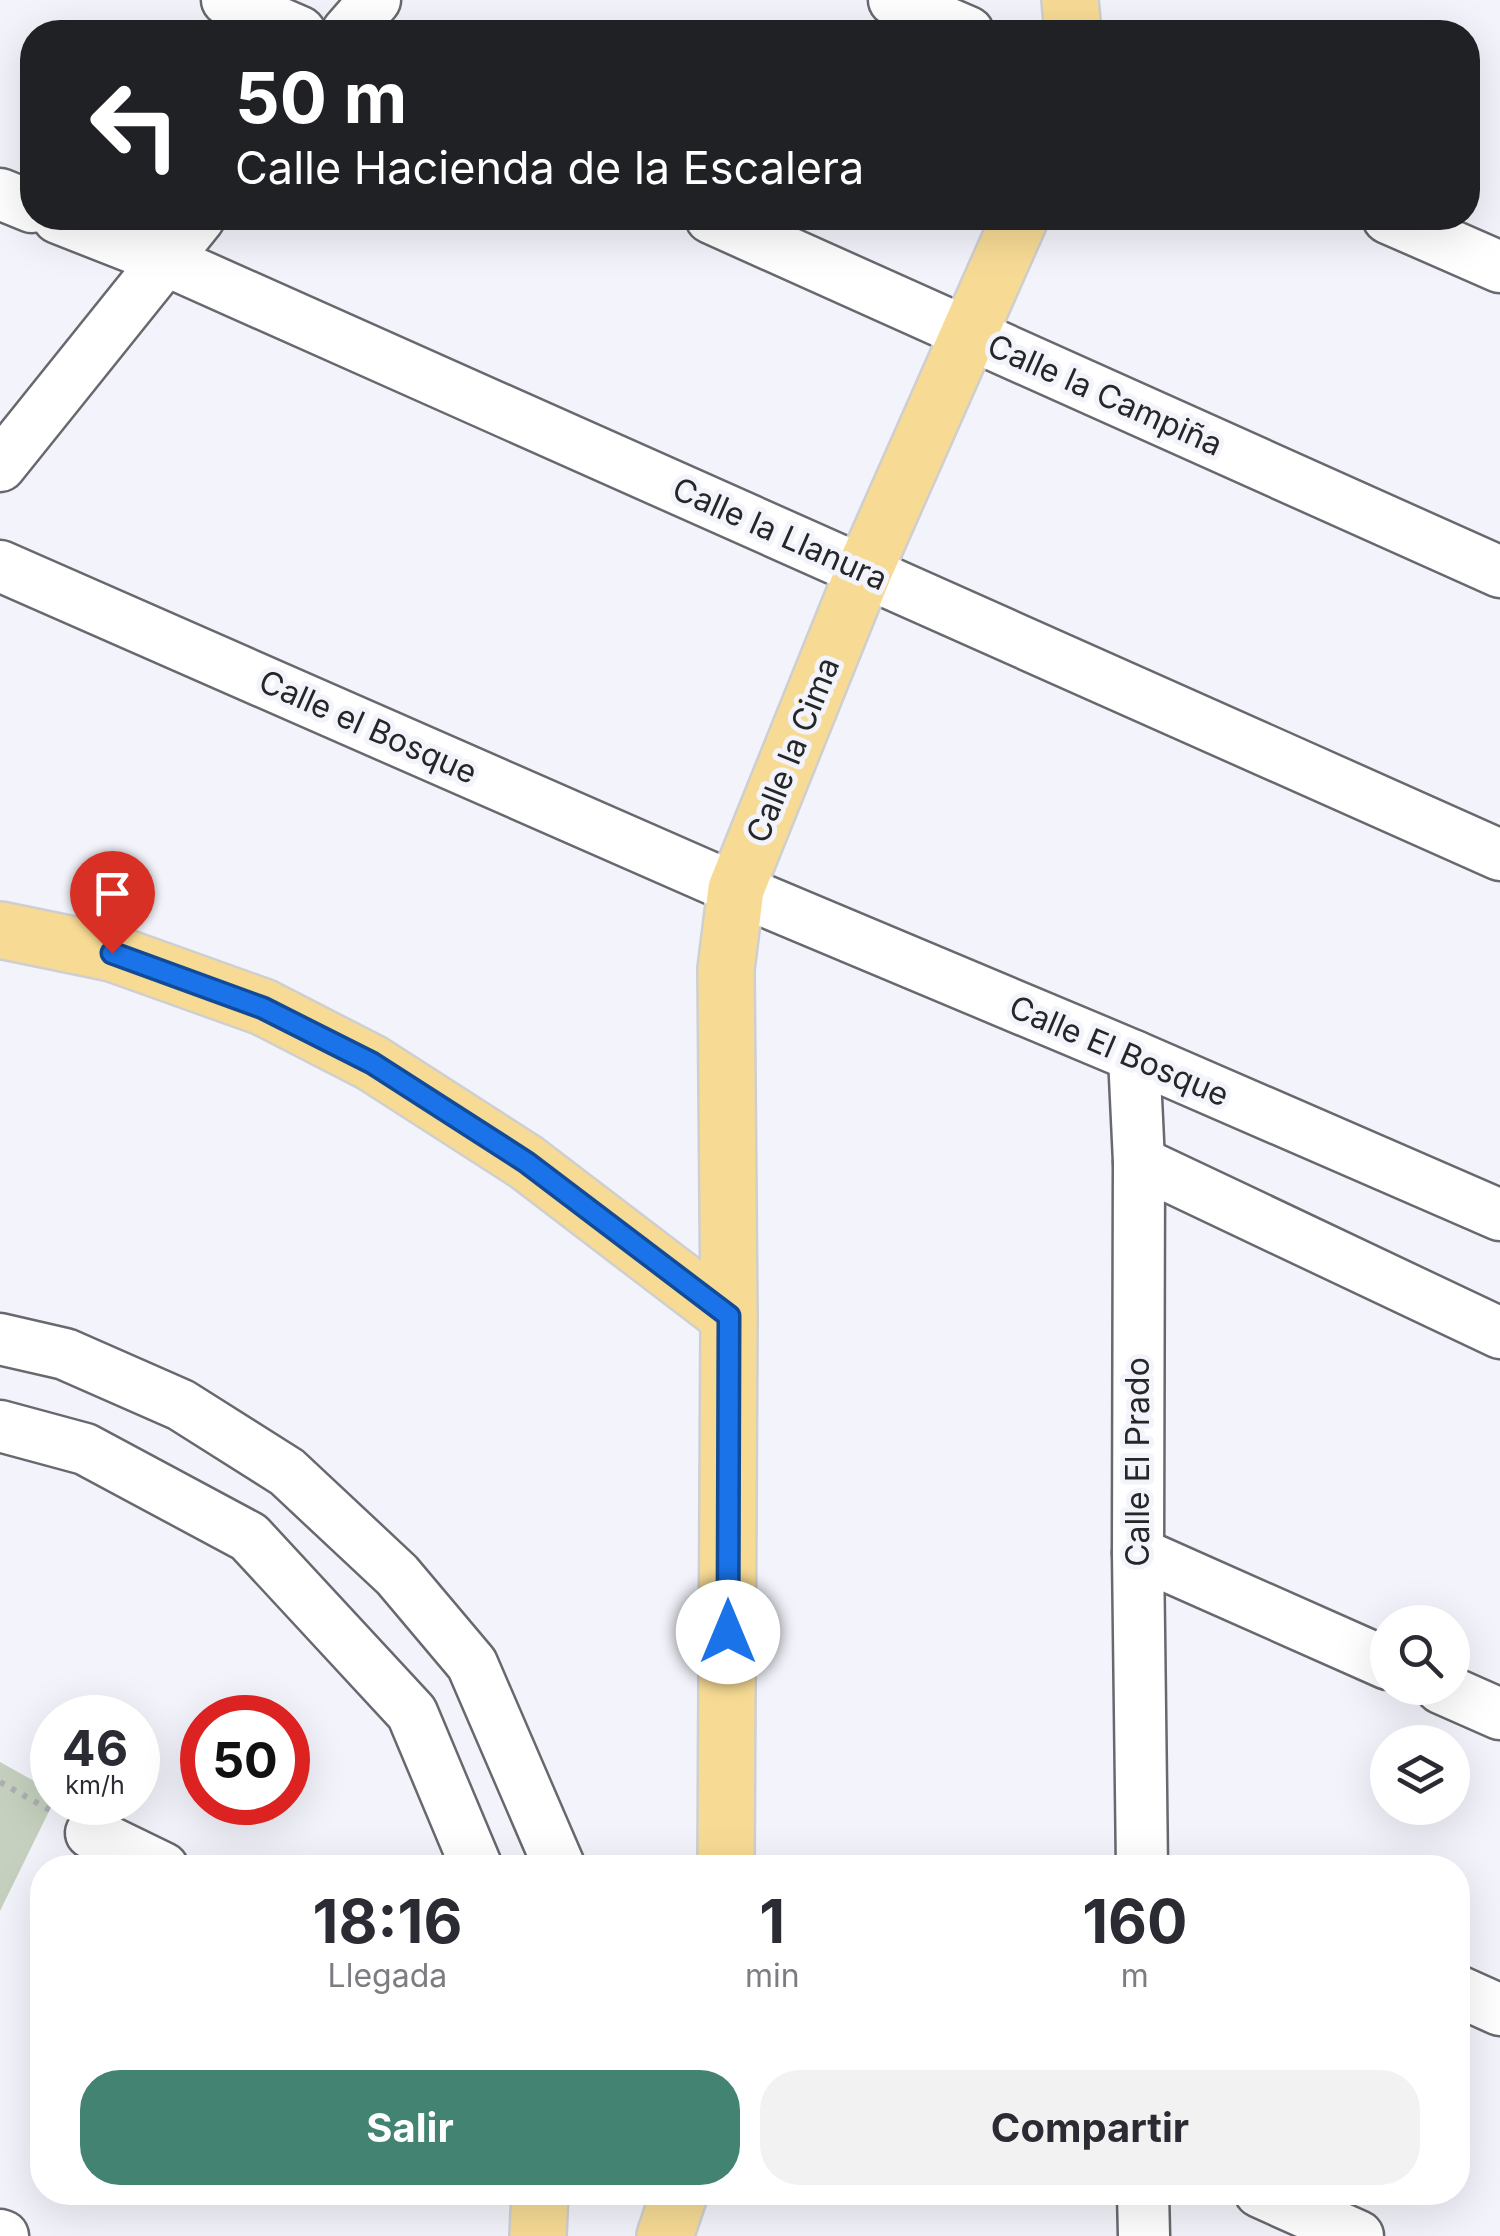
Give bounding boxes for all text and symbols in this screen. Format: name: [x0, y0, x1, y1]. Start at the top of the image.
text: 50 m: [235, 55, 407, 140]
icon: left: [70, 60, 200, 190]
text: Calle Hacienda de la Escalera: [235, 140, 864, 195]
street label: Calle la Campiña: [982, 325, 1229, 464]
street label: Calle la Llanura: [667, 469, 894, 598]
street label: Calle la Cima: [738, 651, 847, 848]
street label: Calle el Bosque: [253, 661, 483, 792]
pin: [70, 851, 155, 954]
icon: arrive: [85, 866, 140, 921]
street label: Calle El Bosque: [1004, 987, 1235, 1114]
street label: Calle El Prado: [1118, 1357, 1157, 1567]
position arrow: [676, 1580, 780, 1684]
map controls: [1370, 1605, 1470, 1825]
button: search: [1370, 1605, 1470, 1705]
speed limit sign: 50: [180, 1695, 310, 1825]
text: 46: [62, 1718, 128, 1778]
button: layers: [1370, 1725, 1470, 1825]
text: km/h: [65, 1770, 125, 1800]
text: 18:16: [313, 1885, 462, 1957]
text: 1: [759, 1885, 785, 1957]
text: 160: [1082, 1885, 1187, 1957]
text: Llegada: [328, 1956, 447, 1995]
text: min: [745, 1956, 800, 1995]
text: m: [1121, 1956, 1149, 1995]
button: Salir: [80, 2070, 740, 2185]
button: Compartir: [760, 2070, 1420, 2185]

